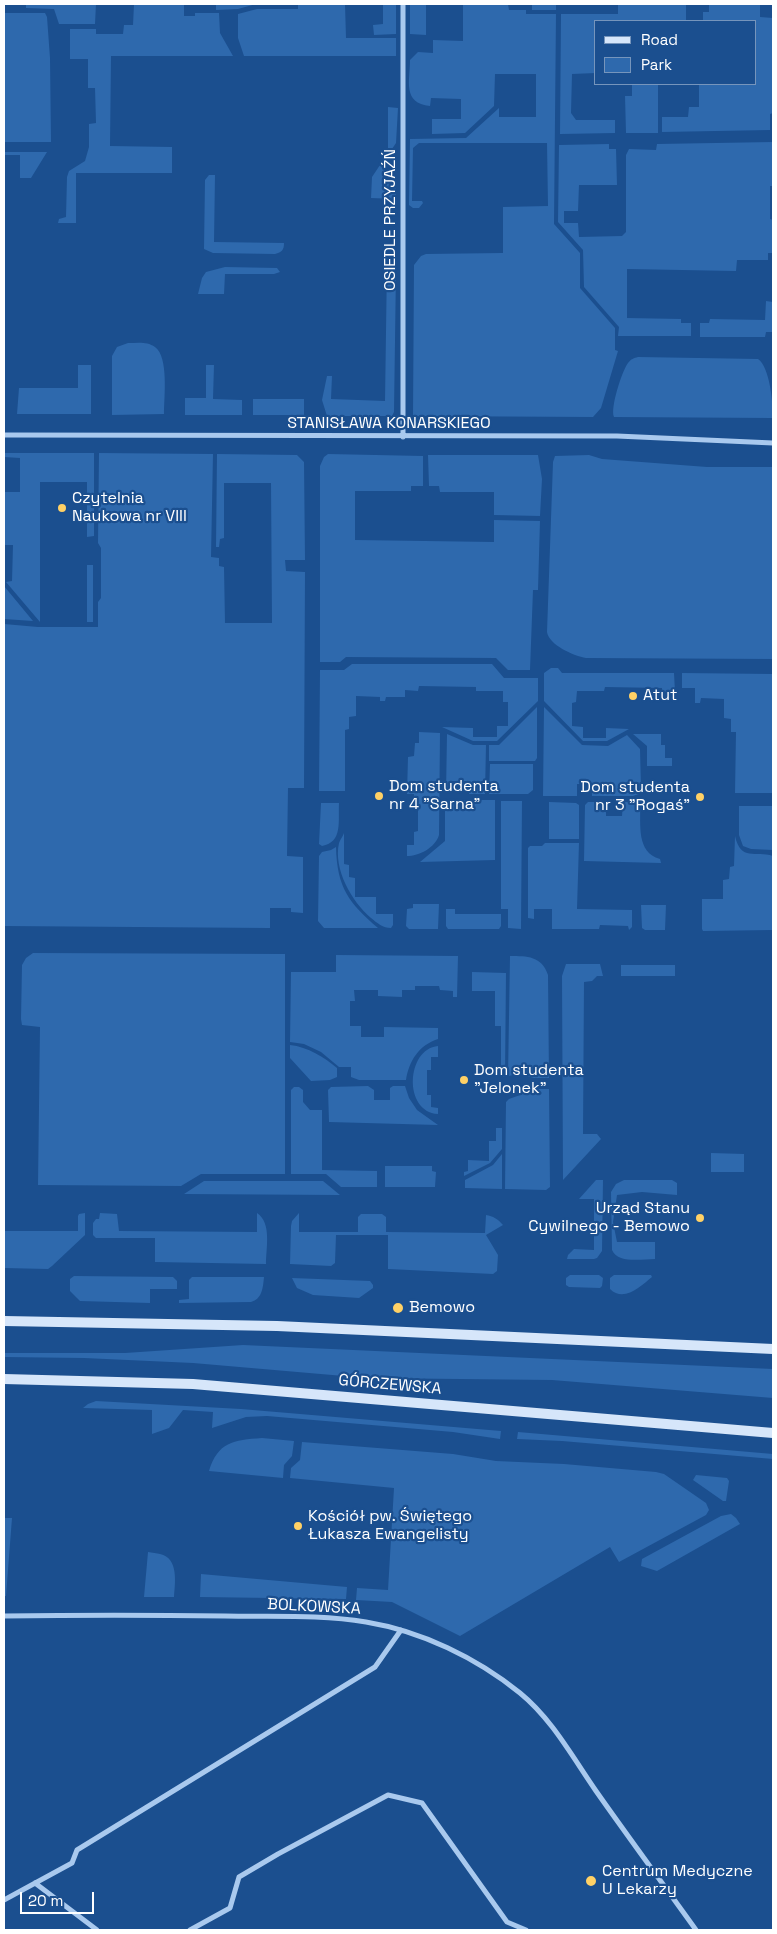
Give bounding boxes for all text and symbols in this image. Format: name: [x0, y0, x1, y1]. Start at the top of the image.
legend: [594, 20, 757, 85]
text: Road: [641, 30, 678, 49]
text: Park: [641, 55, 672, 74]
street label: OSIEDLE PRZYJAŹŃ: [381, 149, 401, 291]
street label: STANISŁAWA KONARSKIEGO: [287, 414, 491, 434]
place label: Czytelnia Naukowa nr VIII: [72, 489, 187, 527]
marker: Czytelnia Naukowa nr VIII: [56, 502, 68, 514]
place label: Atut: [643, 686, 677, 706]
marker: Atut: [627, 690, 639, 702]
place label: Dom studenta nr 4 "Sarna": [389, 777, 499, 815]
place label: Dom studenta nr 3 "Rogaś": [580, 778, 690, 816]
marker: Dom studenta nr 4 "Sarna": [373, 790, 385, 802]
marker: Dom studenta nr 3 "Rogaś": [694, 791, 706, 803]
place label: Dom studenta "Jelonek": [474, 1061, 584, 1099]
marker: Dom studenta "Jelonek": [458, 1074, 470, 1086]
place label: Urząd Stanu Cywilnego - Bemowo: [528, 1199, 690, 1237]
marker: Urząd Stanu Cywilnego - Bemowo: [694, 1212, 706, 1224]
place label: Bemowo: [409, 1298, 475, 1318]
marker: Bemowo: [391, 1301, 405, 1315]
street label: GÓRCZEWSKA: [338, 1371, 442, 1399]
place label: Kościół pw. Świętego Łukasza Ewangelisty: [308, 1507, 472, 1545]
marker: Kościół pw. Świętego Łukasza Ewangelisty: [292, 1520, 304, 1532]
street label: BOLKOWSKA: [267, 1595, 361, 1619]
place label: Centrum Medyczne U Lekarzy: [602, 1862, 753, 1900]
marker: Centrum Medyczne U Lekarzy: [584, 1874, 598, 1888]
scale bar: [22, 1882, 96, 1914]
text: 20 m: [28, 1891, 63, 1910]

